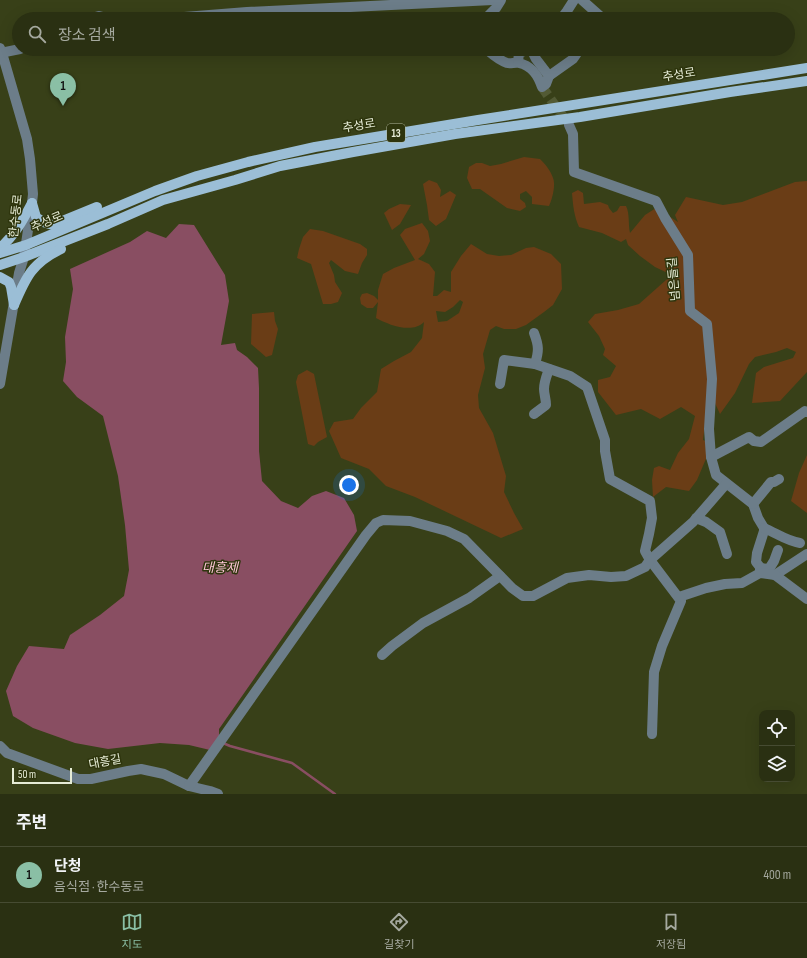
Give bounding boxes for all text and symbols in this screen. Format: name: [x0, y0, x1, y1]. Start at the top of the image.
search box: [12, 12, 795, 56]
icon: search: [26, 23, 48, 45]
text: 장소 검색: [58, 26, 116, 45]
street label: 추성로: [661, 65, 697, 85]
pin: 1: [50, 73, 76, 106]
street label: 추성로: [341, 116, 377, 136]
road number: 13: [387, 124, 405, 142]
street label: 한수동로: [6, 193, 26, 239]
street label: 추성로: [29, 209, 65, 235]
street label: 넘은들길: [665, 256, 683, 302]
your location: [339, 475, 359, 495]
water label: 대흥제: [202, 560, 240, 576]
map controls: [759, 710, 795, 782]
button: locate: [759, 710, 795, 746]
button: layers: [759, 746, 795, 782]
street label: 대흥길: [87, 751, 123, 773]
scale bar: [12, 766, 72, 785]
text: 50 m: [18, 768, 36, 781]
text: 주변: [16, 813, 47, 833]
text: 단청: [54, 857, 82, 876]
text: 1: [26, 867, 32, 883]
text: 400 m: [764, 867, 791, 883]
text: 음식점 · 한수동로: [54, 879, 144, 895]
tab: 지도: [121, 911, 143, 951]
tab: 길찾기: [384, 911, 414, 951]
tab: 저장됨: [656, 911, 686, 951]

